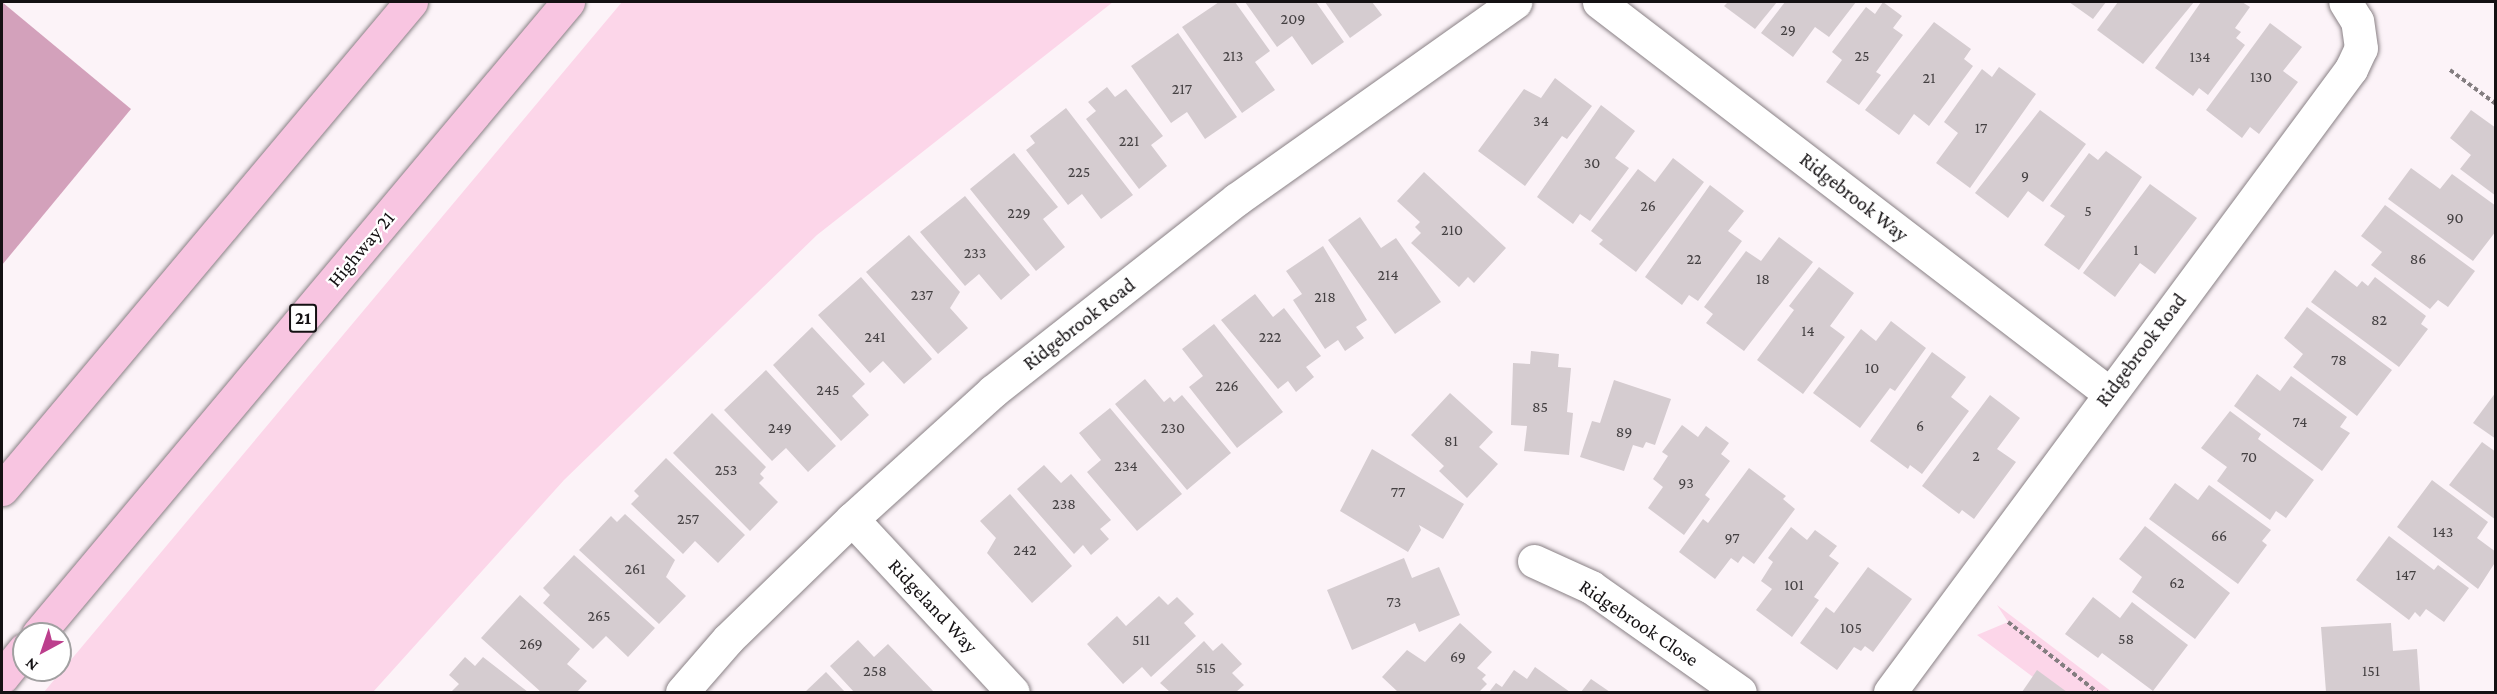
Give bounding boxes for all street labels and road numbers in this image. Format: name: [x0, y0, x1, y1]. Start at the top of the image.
street label: Ridgebrook Way: [1795, 147, 1913, 247]
street label: Highway 21: [322, 206, 400, 292]
street label: Ridgebrook Road: [1018, 273, 1140, 375]
street label: Ridgebrook Road: [2091, 289, 2191, 411]
road number: 21: [288, 303, 318, 333]
street label: Ridgeland Way: [883, 554, 983, 658]
street label: Ridgebrook Close: [1575, 574, 1703, 672]

